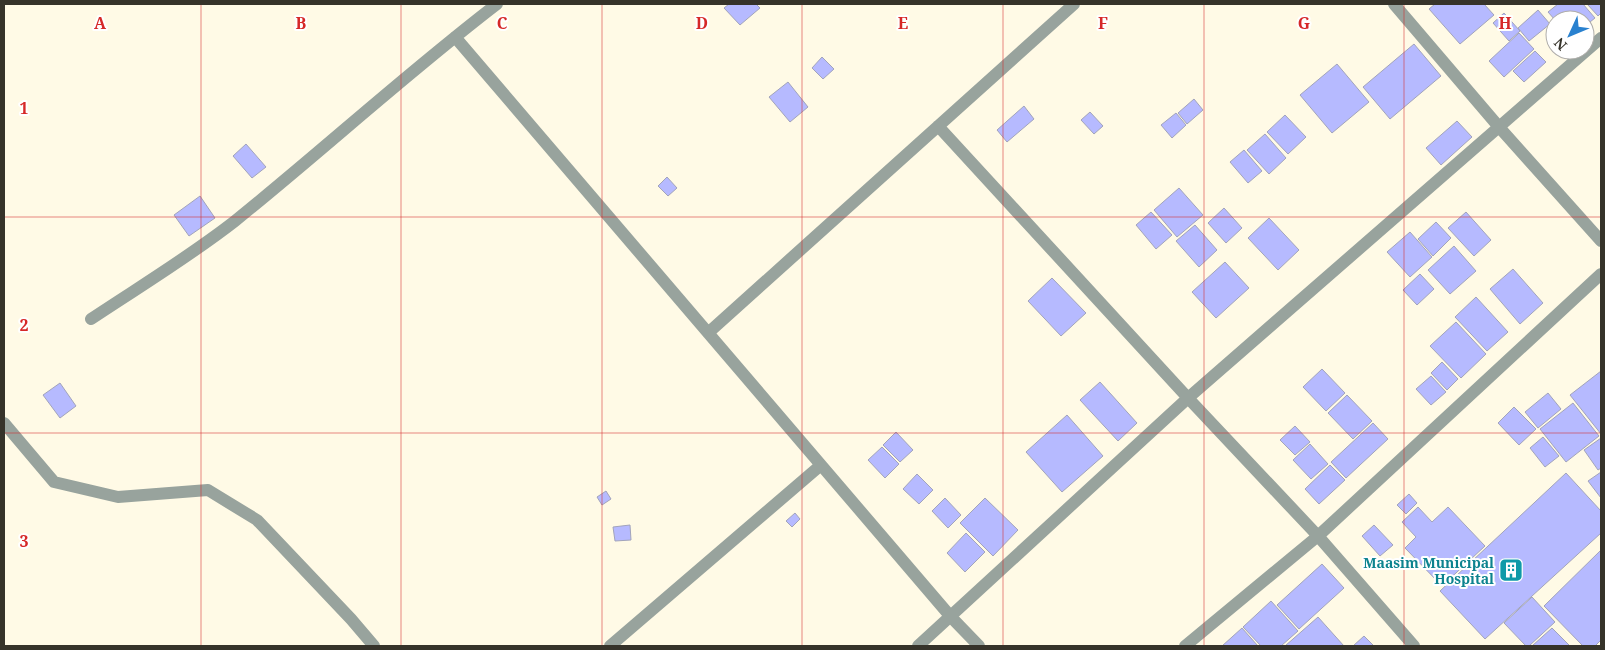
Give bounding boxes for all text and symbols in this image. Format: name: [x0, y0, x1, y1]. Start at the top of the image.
north arrow: [1545, 10, 1595, 60]
text: A: [94, 12, 107, 34]
text: B: [296, 12, 307, 34]
text: C: [497, 12, 508, 34]
text: D: [696, 12, 708, 34]
text: E: [898, 12, 908, 34]
text: F: [1098, 12, 1108, 34]
text: G: [1298, 12, 1310, 34]
text: H: [1498, 12, 1512, 34]
text: N: [1550, 34, 1571, 55]
text: 1: [19, 97, 29, 119]
text: 2: [19, 314, 29, 336]
text: 3: [19, 530, 29, 552]
place label: Maasim Municipal Hospital: [1363, 553, 1494, 588]
building icon: Maasim Municipal Hospital: [1498, 557, 1524, 583]

